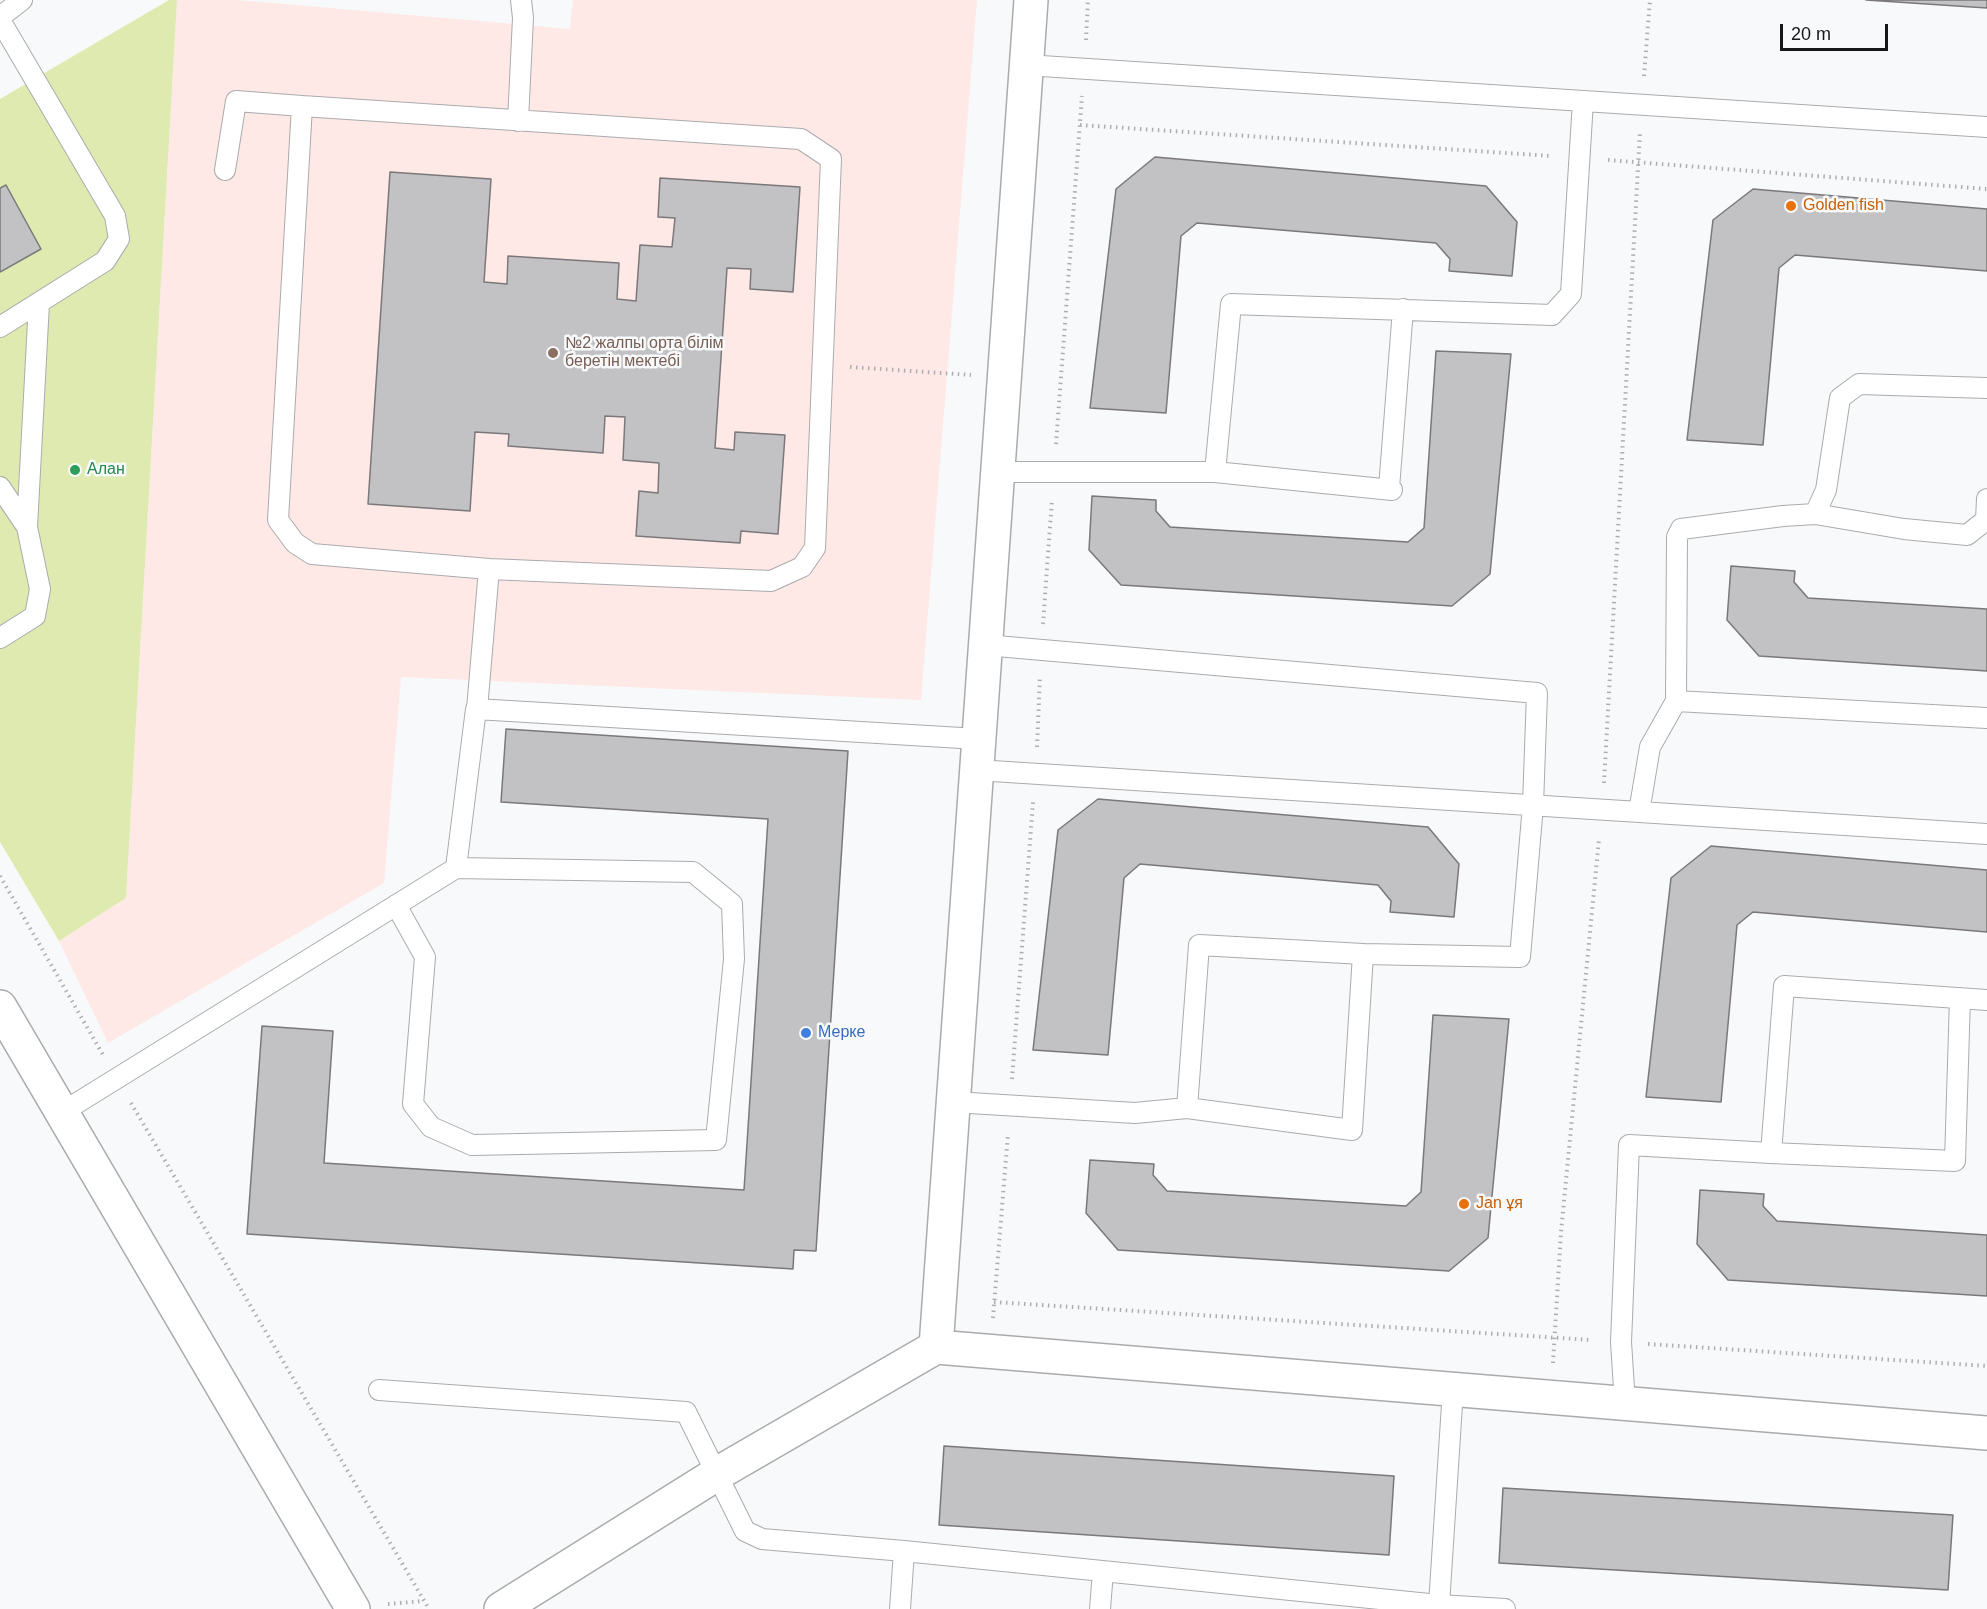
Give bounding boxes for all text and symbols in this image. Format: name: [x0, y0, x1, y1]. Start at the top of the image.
scale bar: [1783, 12, 1891, 50]
text: 20 m: [1791, 24, 1831, 44]
place label: Golden fish: [1803, 196, 1884, 216]
marker: Golden fish: [1784, 199, 1798, 213]
place label: №2 жалпы орта білім беретін мектебі: [565, 334, 724, 372]
marker: №2 жалпы орта білім беретін мектебі: [546, 346, 560, 360]
place label: Алан: [87, 460, 125, 480]
marker: Алан: [68, 463, 82, 477]
place label: Мерке: [818, 1023, 865, 1043]
marker: Мерке: [799, 1026, 813, 1040]
place label: Jan ұя: [1476, 1194, 1523, 1214]
marker: Jan ұя: [1457, 1197, 1471, 1211]

